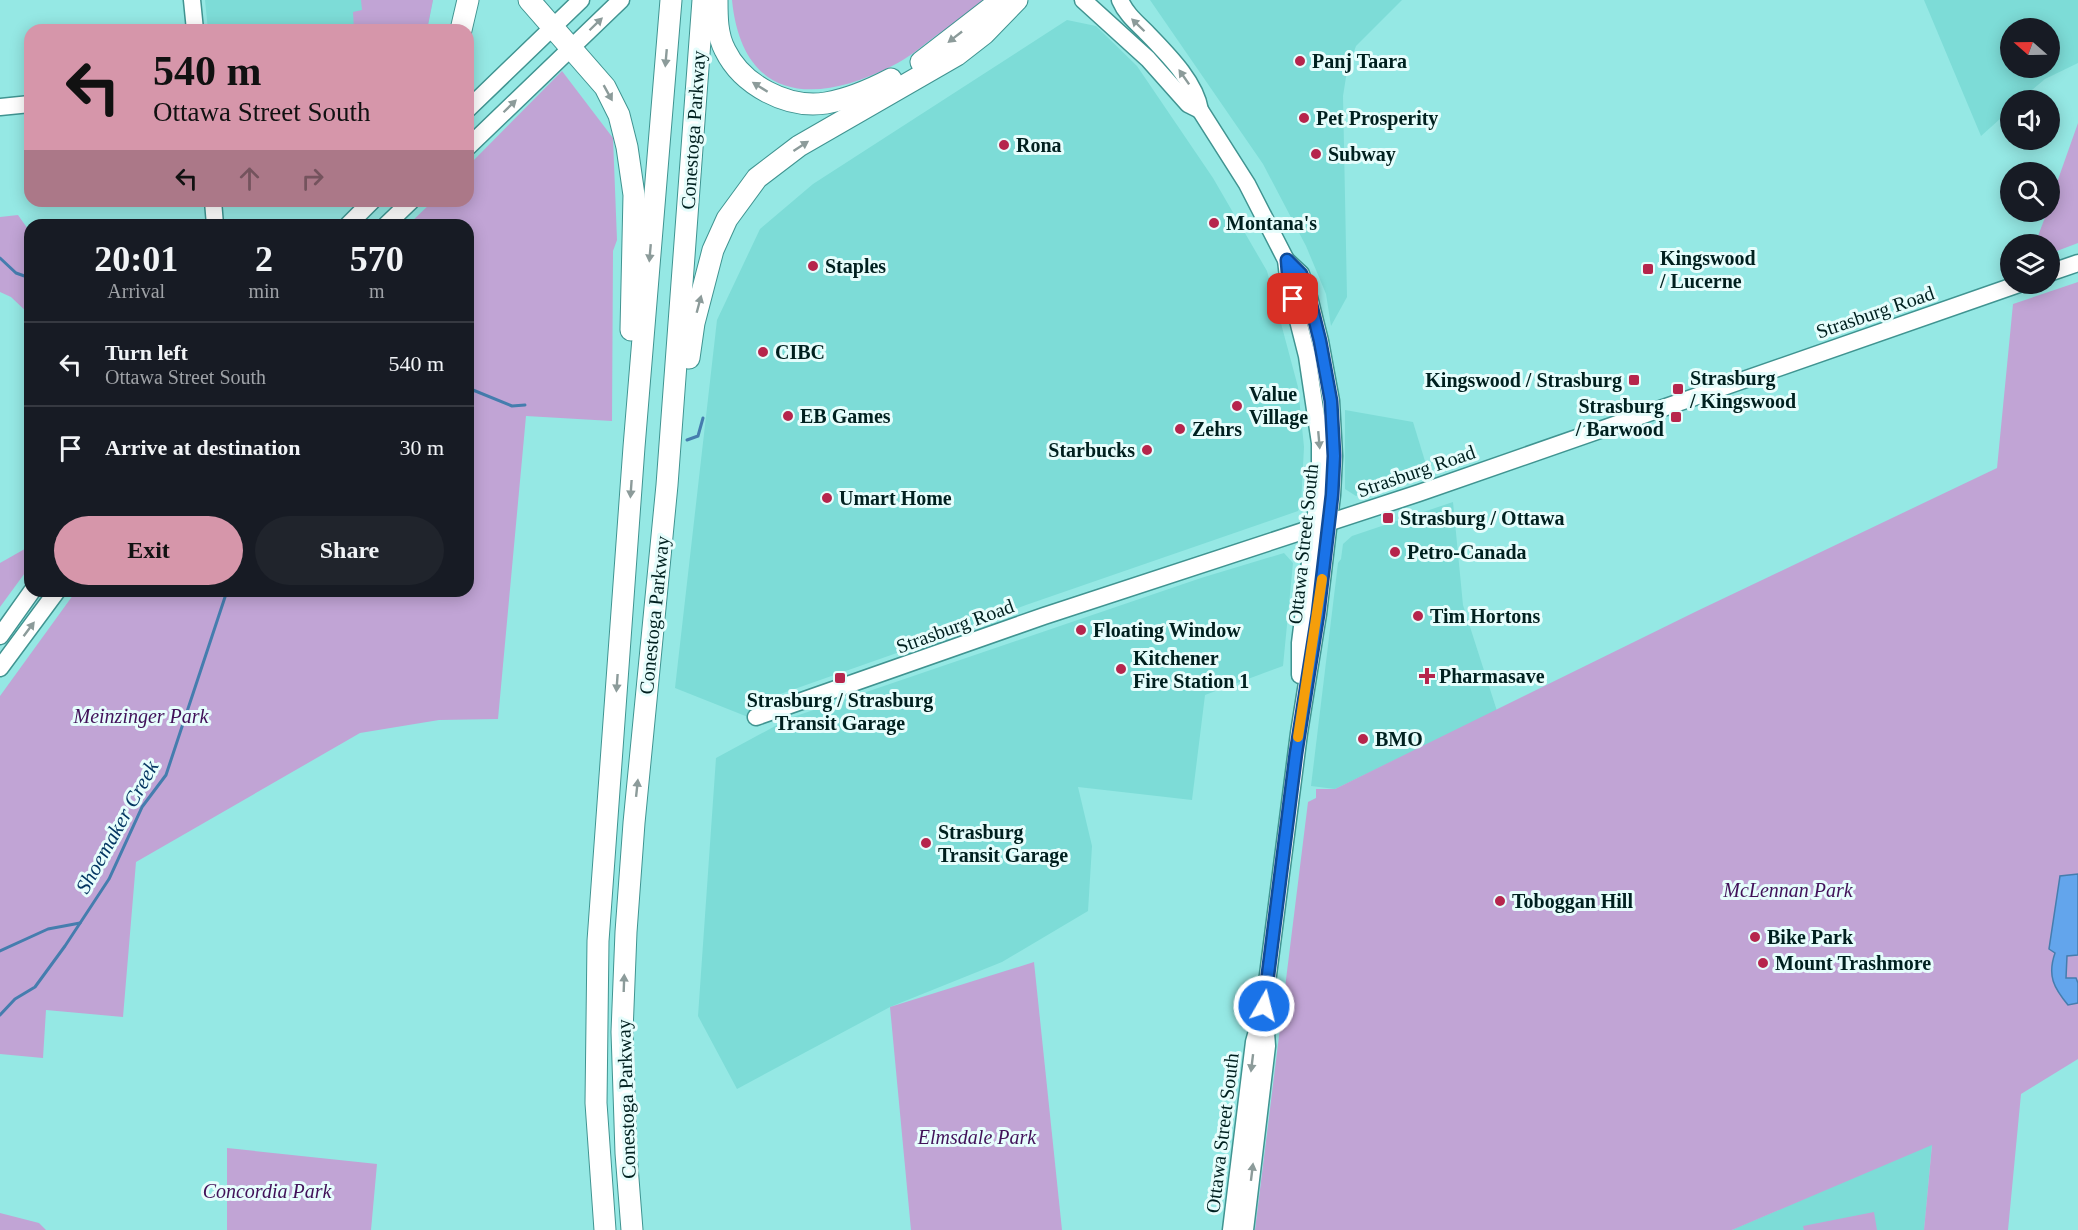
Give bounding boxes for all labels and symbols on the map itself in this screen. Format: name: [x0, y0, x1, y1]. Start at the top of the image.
one-way arrow: [588, 17, 603, 31]
one-way arrow: [1131, 18, 1146, 32]
north arrow: [2000, 18, 2060, 78]
one-way arrow: [948, 30, 963, 42]
one-way arrow: [661, 49, 671, 68]
street label: Conestoga Parkway: [676, 50, 711, 210]
place label: Panj Taara: [1312, 50, 1407, 73]
marker: Panj Taara: [1293, 54, 1307, 68]
one-way arrow: [1179, 69, 1190, 85]
one-way arrow: [752, 81, 768, 92]
one-way arrow: [602, 85, 613, 101]
one-way arrow: [503, 99, 518, 113]
place label: Pet Prosperity: [1316, 107, 1438, 130]
marker: Pet Prosperity: [1297, 111, 1311, 125]
place label: Rona: [1016, 134, 1062, 156]
marker: Rona: [997, 138, 1011, 152]
one-way arrow: [793, 140, 809, 151]
place label: Subway: [1328, 143, 1396, 166]
marker: Subway: [1309, 147, 1323, 161]
place label: Montana's: [1226, 212, 1317, 234]
marker: Montana's: [1207, 216, 1221, 230]
one-way arrow: [645, 243, 655, 262]
place label: Kingswood / Lucerne: [1659, 247, 1756, 292]
place label: Staples: [825, 255, 886, 278]
marker: Staples: [806, 259, 820, 273]
marker: Kingswood / Lucerne: [1641, 262, 1655, 276]
pin: [1267, 273, 1318, 324]
street label: Strasburg Road: [1813, 281, 1937, 343]
one-way arrow: [695, 294, 704, 312]
place label: CIBC: [775, 341, 825, 363]
marker: CIBC: [756, 345, 770, 359]
place label: Strasburg / Kingswood: [1689, 367, 1796, 413]
place label: Kingswood / Strasburg: [1425, 369, 1622, 392]
marker: Kingswood / Strasburg: [1627, 373, 1641, 387]
marker: Strasburg / Kingswood: [1671, 382, 1685, 396]
place label: Value Village: [1249, 383, 1308, 429]
place label: Strasburg / Barwood: [1575, 395, 1664, 440]
marker: Value Village: [1230, 399, 1244, 413]
place label: EB Games: [800, 405, 891, 427]
marker: EB Games: [781, 409, 795, 423]
marker: Strasburg / Barwood: [1669, 410, 1683, 424]
place label: Zehrs: [1192, 418, 1242, 440]
marker: Zehrs: [1173, 422, 1187, 436]
one-way arrow: [1314, 431, 1324, 450]
place label: Starbucks: [1048, 439, 1135, 461]
street label: Strasburg Road: [1354, 440, 1478, 502]
marker: Starbucks: [1140, 443, 1154, 457]
street label: Ottawa Street South: [1284, 463, 1322, 625]
one-way arrow: [626, 479, 636, 498]
place label: Umart Home: [839, 487, 952, 509]
marker: Umart Home: [820, 491, 834, 505]
place label: Strasburg / Ottawa: [1400, 507, 1564, 530]
marker: Strasburg / Ottawa: [1381, 511, 1395, 525]
street label: Conestoga Parkway: [635, 535, 674, 696]
place label: Petro-Canada: [1407, 541, 1527, 563]
marker: Petro-Canada: [1388, 545, 1402, 559]
street label: Strasburg Road: [893, 595, 1017, 658]
place label: Tim Hortons: [1430, 605, 1540, 627]
marker: Tim Hortons: [1411, 609, 1425, 623]
place label: Floating Window: [1093, 619, 1241, 642]
one-way arrow: [22, 622, 34, 637]
marker: Floating Window: [1074, 623, 1088, 637]
place label: Kitchener Fire Station 1: [1133, 647, 1249, 692]
marker: Kitchener Fire Station 1: [1114, 662, 1128, 676]
place label: Pharmasave: [1439, 665, 1545, 687]
marker: Pharmasave: [1420, 669, 1434, 683]
marker: Strasburg / Strasburg Transit Garage: [833, 671, 847, 685]
one-way arrow: [613, 674, 622, 693]
place label: Strasburg / Strasburg Transit Garage: [747, 689, 933, 735]
park label: Meinzinger Park: [73, 705, 210, 728]
place label: BMO: [1375, 728, 1423, 750]
marker: BMO: [1356, 732, 1370, 746]
water label: Shoemaker Creek: [71, 756, 164, 898]
one-way arrow: [632, 779, 642, 798]
place label: Strasburg Transit Garage: [938, 821, 1068, 867]
marker: Strasburg Transit Garage: [919, 836, 933, 850]
park label: McLennan Park: [1722, 879, 1854, 901]
place label: Toboggan Hill: [1512, 890, 1633, 913]
marker: Toboggan Hill: [1493, 894, 1507, 908]
place label: Bike Park: [1767, 926, 1854, 948]
marker: Bike Park: [1748, 930, 1762, 944]
place label: Mount Trashmore: [1775, 952, 1931, 974]
marker: Mount Trashmore: [1756, 956, 1770, 970]
one-way arrow: [619, 973, 628, 992]
position arrow: [1232, 974, 1296, 1038]
street label: Conestoga Parkway: [612, 1019, 641, 1179]
street label: Ottawa Street South: [1201, 1052, 1243, 1214]
one-way arrow: [1247, 1053, 1256, 1072]
park label: Elmsdale Park: [917, 1126, 1037, 1148]
one-way arrow: [1247, 1162, 1256, 1181]
park label: Concordia Park: [203, 1180, 332, 1202]

